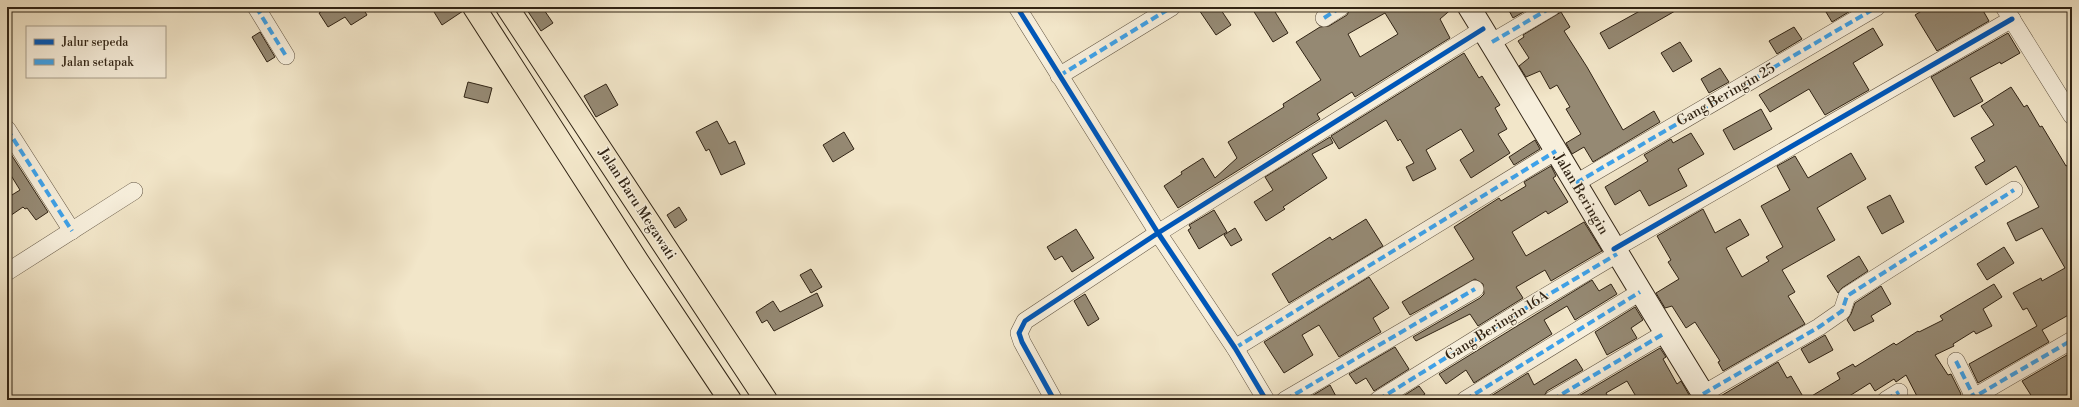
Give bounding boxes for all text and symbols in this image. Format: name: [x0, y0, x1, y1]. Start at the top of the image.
legend: [26, 26, 166, 78]
text: Jalur sepeda: [61, 35, 129, 50]
text: Jalan setapak: [61, 55, 134, 70]
street label: Gang Beringin 25: [1673, 59, 1779, 131]
street label: Jalan Baru Megawati: [594, 144, 680, 264]
street label: Jalan Beringin: [1549, 149, 1613, 239]
street label: Gang Beringin 16A: [1442, 287, 1552, 365]

